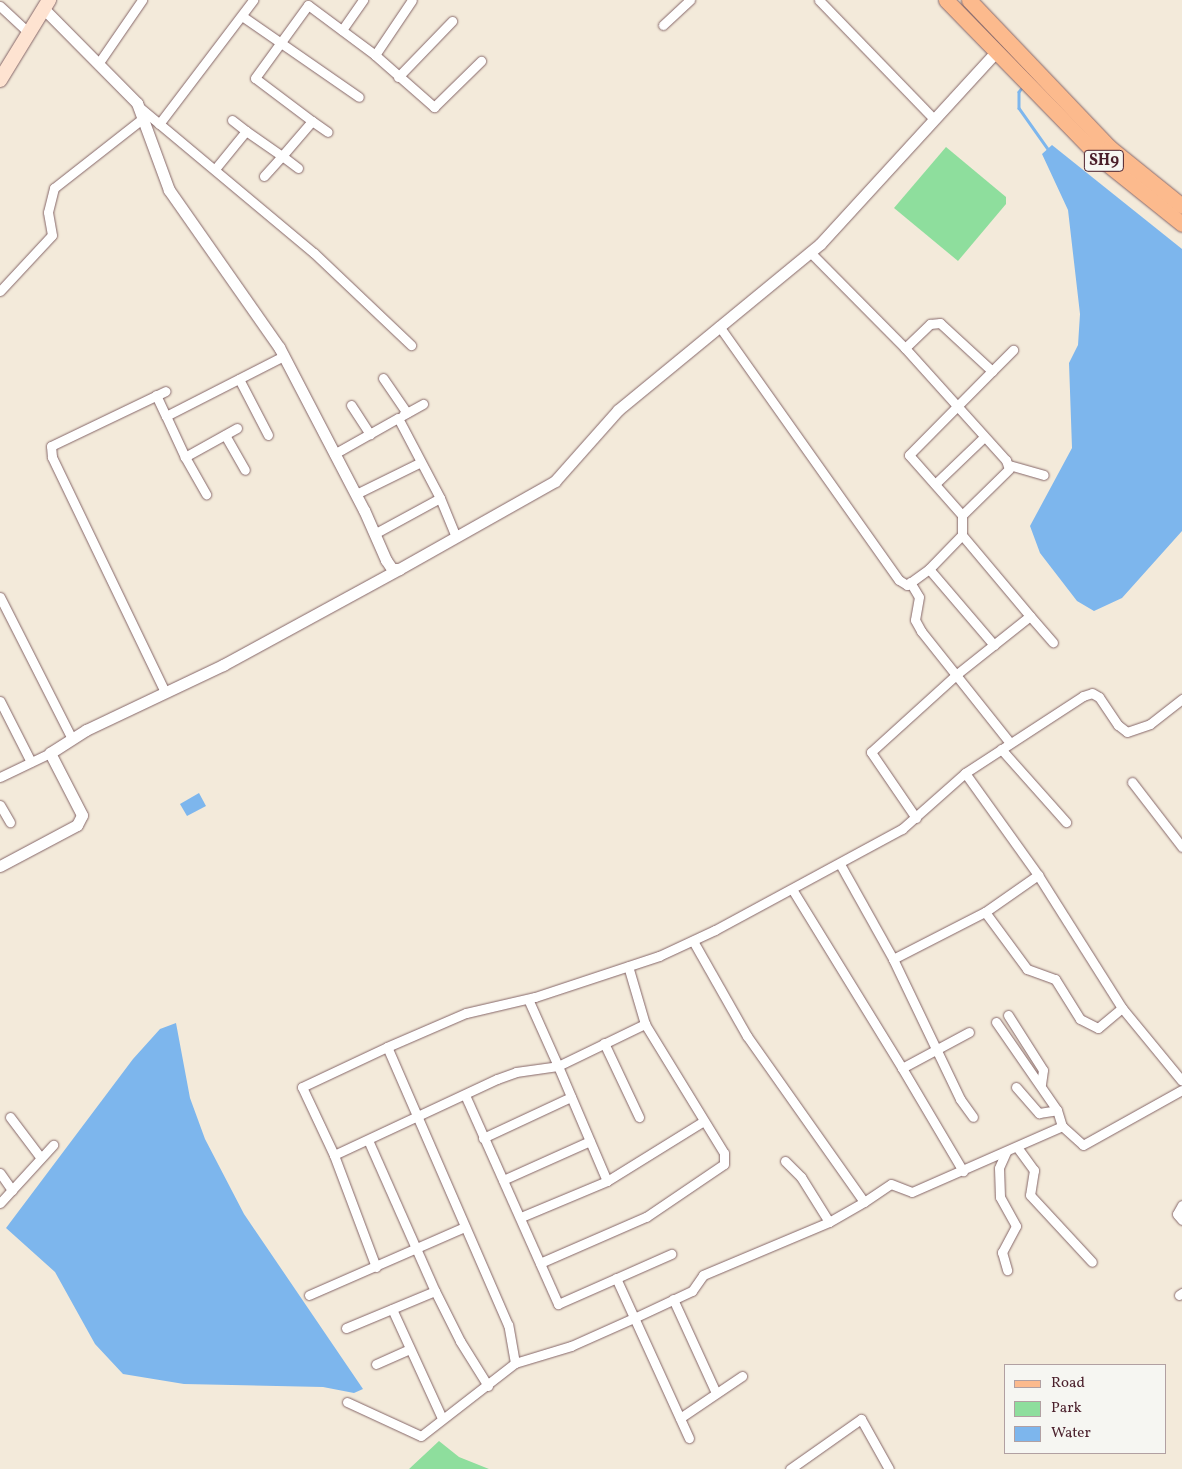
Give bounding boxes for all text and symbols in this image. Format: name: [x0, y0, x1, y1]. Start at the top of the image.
road number: SH9: [1083, 148, 1125, 175]
legend: [1004, 1364, 1167, 1454]
text: Road: [1051, 1373, 1085, 1394]
text: Park: [1051, 1398, 1082, 1419]
text: Water: [1051, 1423, 1091, 1444]

